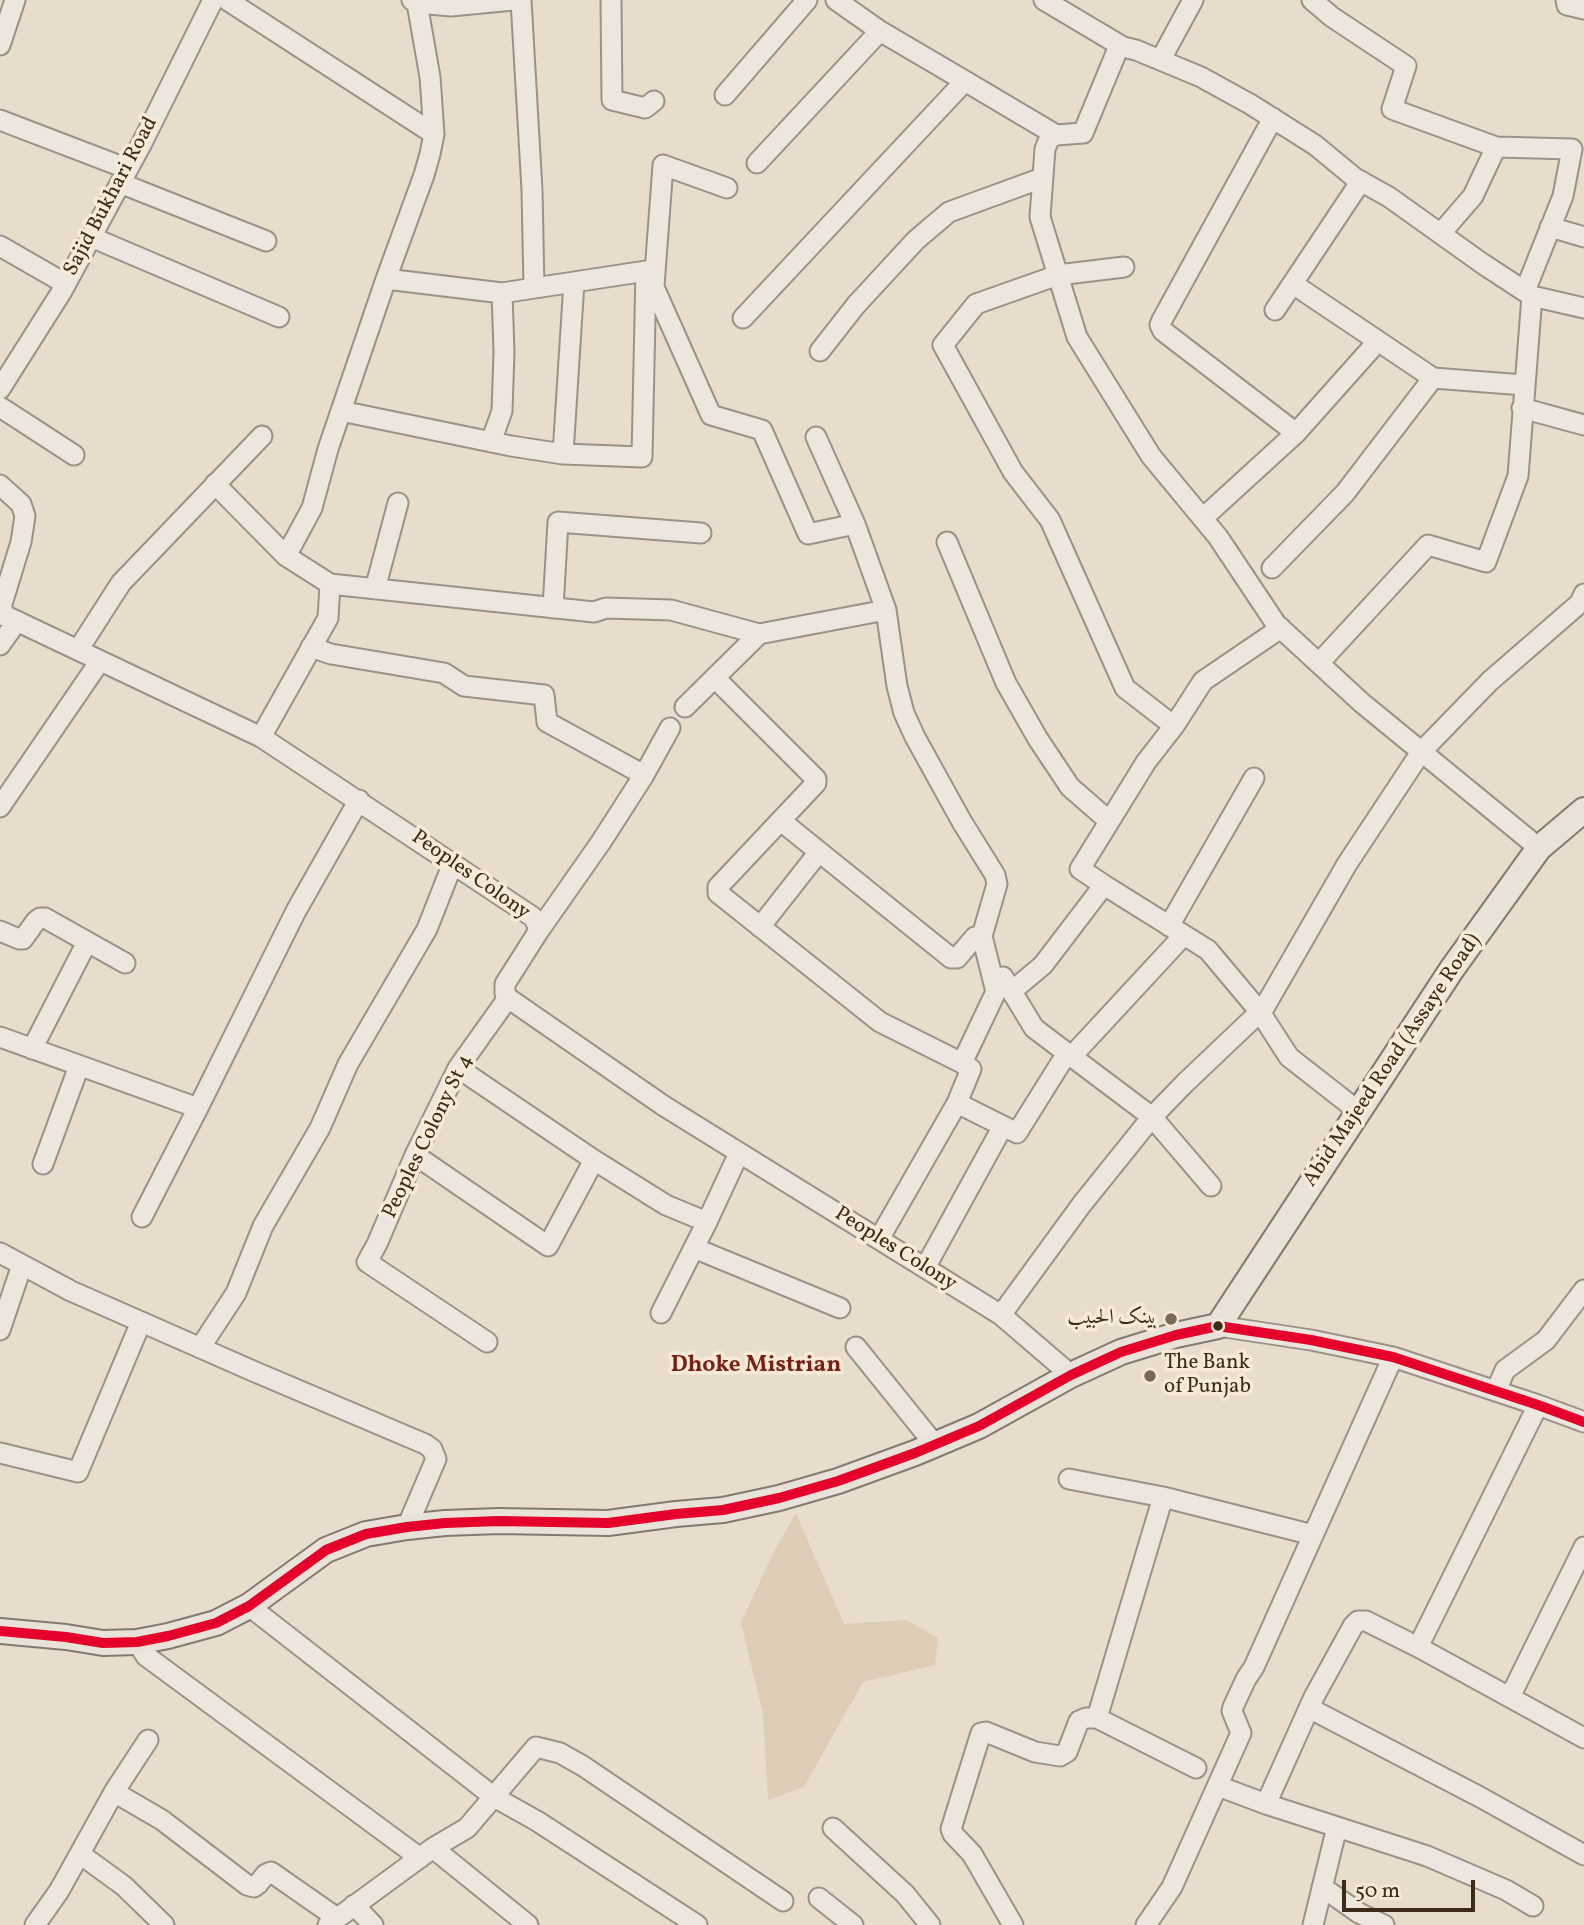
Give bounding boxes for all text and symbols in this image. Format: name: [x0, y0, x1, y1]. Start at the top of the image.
street label: Sajid Bukhari Road: [59, 113, 165, 281]
street label: Peoples Colony: [406, 826, 534, 926]
street label: Abid Majeed Road (Assaye Road): [1299, 930, 1487, 1192]
street label: Peoples Colony St 4: [378, 1051, 480, 1223]
street label: Peoples Colony: [829, 1202, 961, 1298]
place label: بينک الحبيب: [1067, 1306, 1157, 1332]
marker: بينک الحبيب: [1163, 1311, 1179, 1327]
unlabelled marker: [1211, 1319, 1225, 1333]
place label: The Bank of Punjab: [1164, 1351, 1251, 1401]
district label: Dhoke Mistrian: [671, 1353, 841, 1381]
marker: The Bank of Punjab: [1142, 1368, 1158, 1384]
scale bar: [1346, 1866, 1479, 1910]
text: 50 m: [1355, 1877, 1400, 1906]

